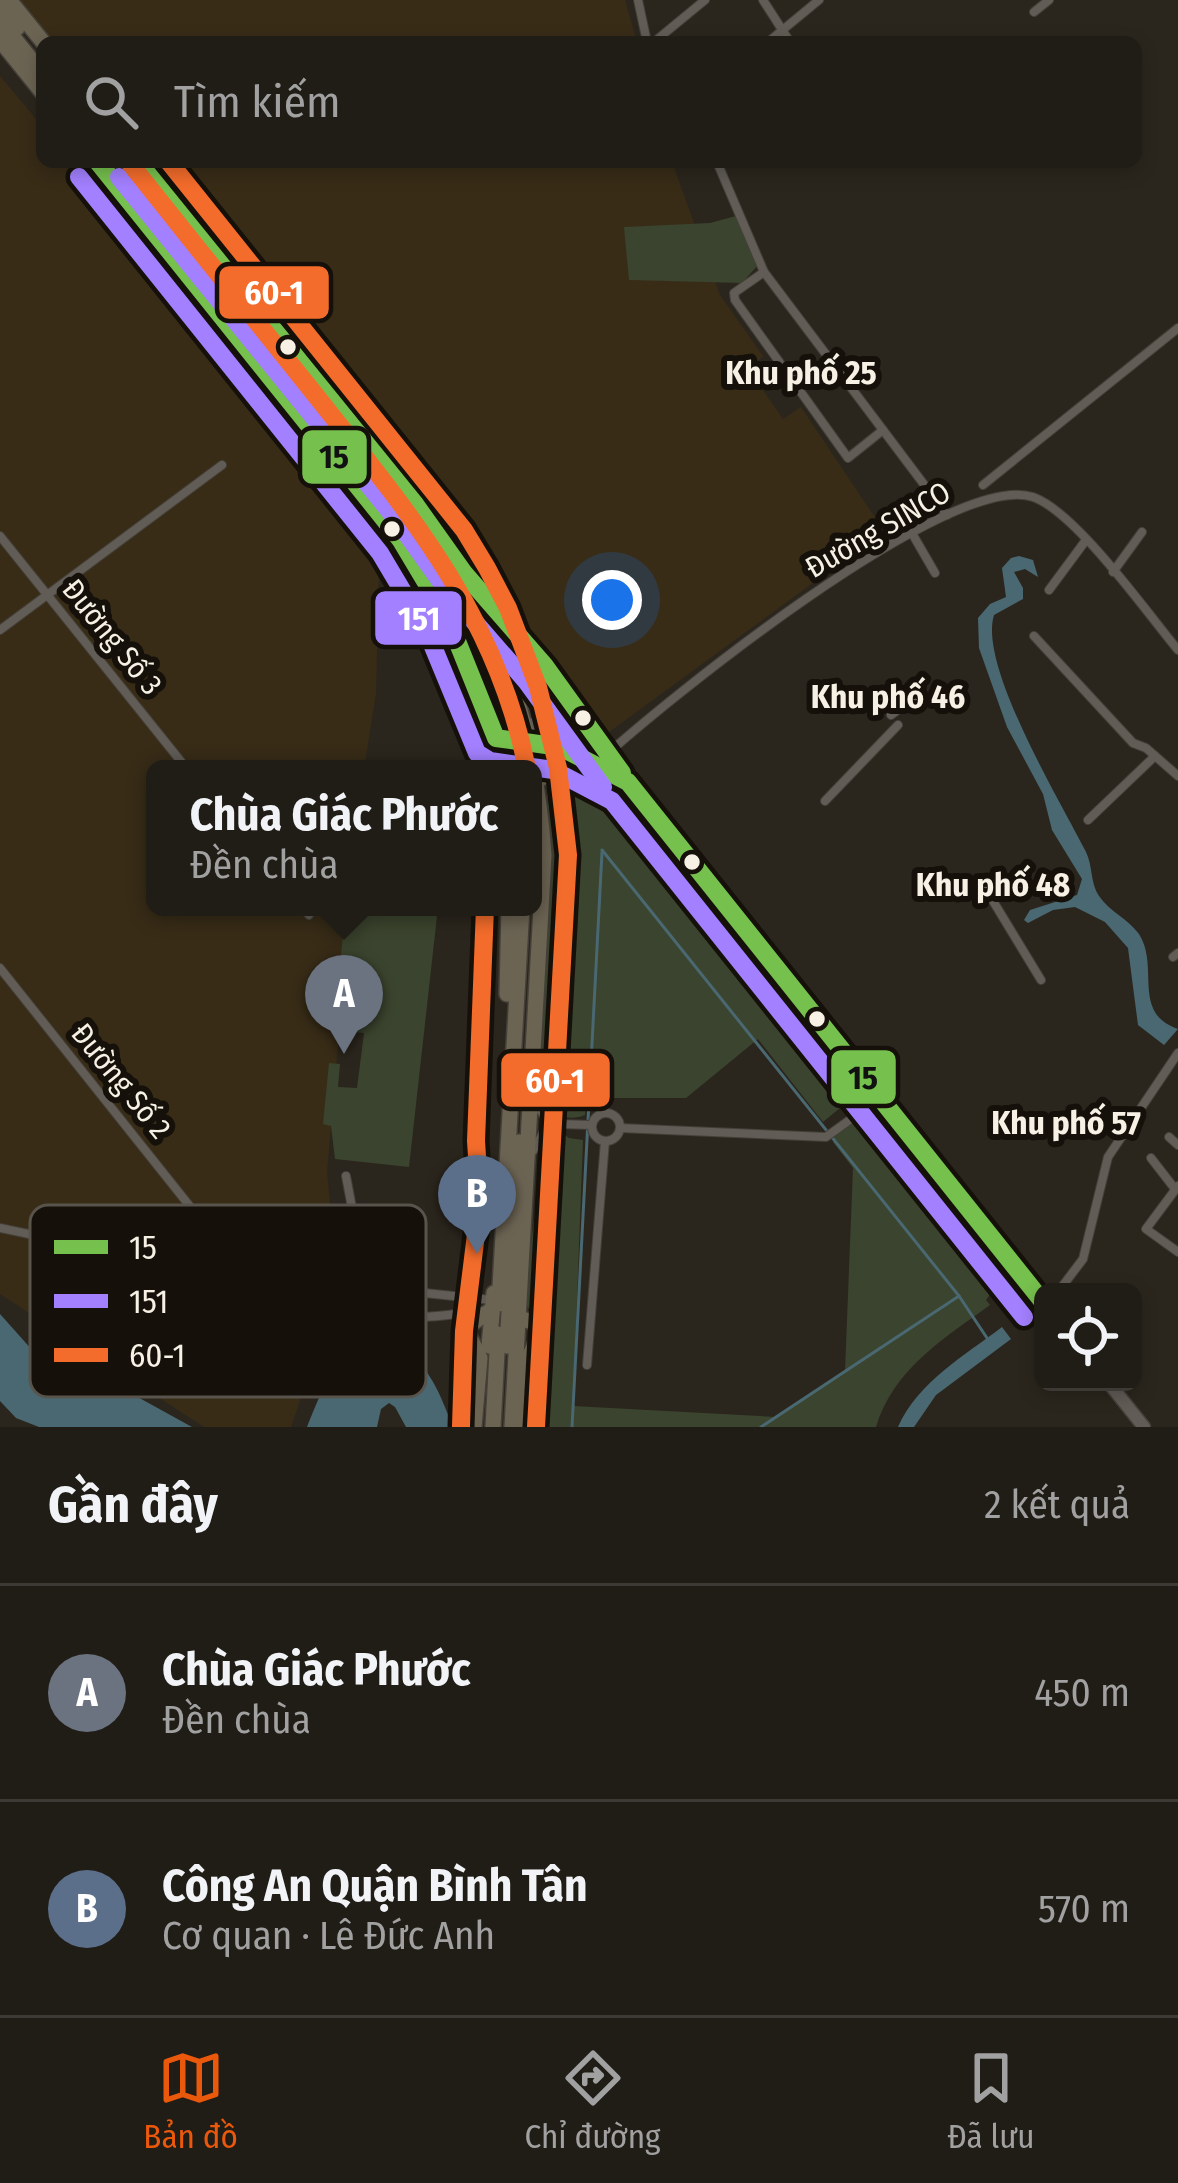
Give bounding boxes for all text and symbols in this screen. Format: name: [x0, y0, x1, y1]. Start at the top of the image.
search box: [36, 36, 1142, 168]
icon: search: [78, 69, 144, 135]
text: Tìm kiếm: [174, 75, 341, 129]
line badge: 60-1: [217, 264, 331, 321]
text: 60-1: [244, 273, 304, 313]
unlabelled marker: [277, 336, 299, 358]
district label: Khu phố 25: [725, 352, 877, 393]
line badge: 15: [300, 428, 369, 486]
text: 15: [319, 437, 349, 477]
street label: Đường SINCO: [799, 474, 957, 586]
unlabelled marker: [381, 518, 403, 540]
your location: [582, 570, 642, 630]
street label: Đường Số 3: [55, 572, 169, 702]
line badge: 151: [373, 589, 464, 647]
text: 151: [398, 599, 440, 639]
district label: Khu phố 46: [811, 676, 965, 717]
unlabelled marker: [572, 707, 594, 729]
popup: [146, 760, 542, 916]
text: Chùa Giác Phước: [190, 788, 498, 842]
text: Đền chùa: [190, 842, 339, 888]
unlabelled marker: [681, 851, 703, 873]
district label: Khu phố 48: [916, 864, 1070, 905]
pin: A: [305, 955, 383, 1054]
unlabelled marker: [806, 1008, 828, 1030]
street label: Đường Số 2: [64, 1016, 178, 1146]
line badge: 15: [829, 1048, 898, 1106]
line badge: 60-1: [499, 1051, 612, 1109]
text: 15: [848, 1058, 878, 1098]
text: 60-1: [525, 1061, 585, 1101]
district label: Khu phố 57: [991, 1102, 1141, 1143]
pin: B: [438, 1155, 516, 1254]
legend: [30, 1205, 426, 1397]
text: 15: [129, 1228, 157, 1268]
text: 151: [129, 1282, 168, 1322]
map controls: [1034, 1283, 1142, 1391]
button: locate: [1034, 1283, 1142, 1391]
text: 60-1: [129, 1336, 185, 1376]
text: Gần đây: [48, 1474, 218, 1536]
text: 2 kết quả: [984, 1482, 1130, 1528]
text: Chùa Giác Phước: [162, 1643, 471, 1697]
text: A: [76, 1670, 98, 1716]
text: 450 m: [1034, 1670, 1130, 1716]
text: Đền chùa: [162, 1697, 311, 1743]
text: Công An Quận Bình Tân: [162, 1859, 587, 1913]
text: B: [76, 1886, 98, 1932]
text: 570 m: [1038, 1886, 1130, 1932]
text: Cơ quan · Lê Đức Anh: [162, 1913, 495, 1959]
tab: Bản đồ: [143, 2045, 238, 2157]
tab: Chỉ đường: [525, 2045, 661, 2157]
tab: Đã lưu: [947, 2045, 1035, 2157]

